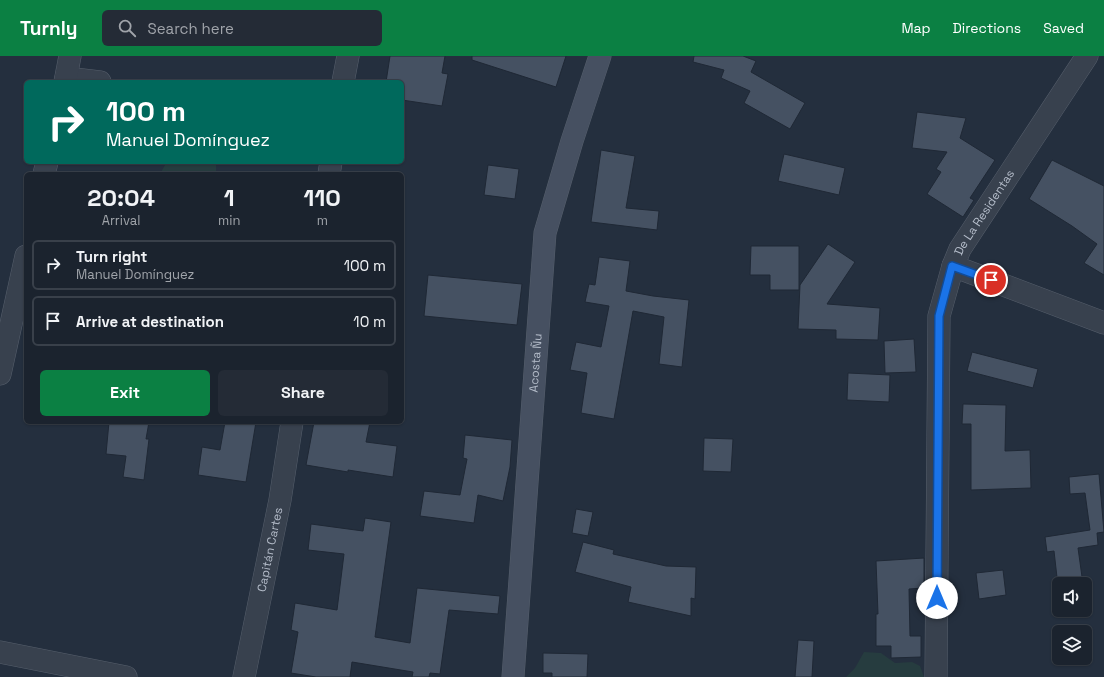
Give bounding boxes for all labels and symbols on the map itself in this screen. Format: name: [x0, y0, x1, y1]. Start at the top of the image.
street label: De La Residentas: [950, 167, 1018, 258]
pin: [974, 263, 1008, 297]
street label: Acosta Ñu: [526, 333, 546, 393]
street label: Capitán Cartes: [253, 506, 286, 593]
position arrow: [916, 577, 958, 619]

